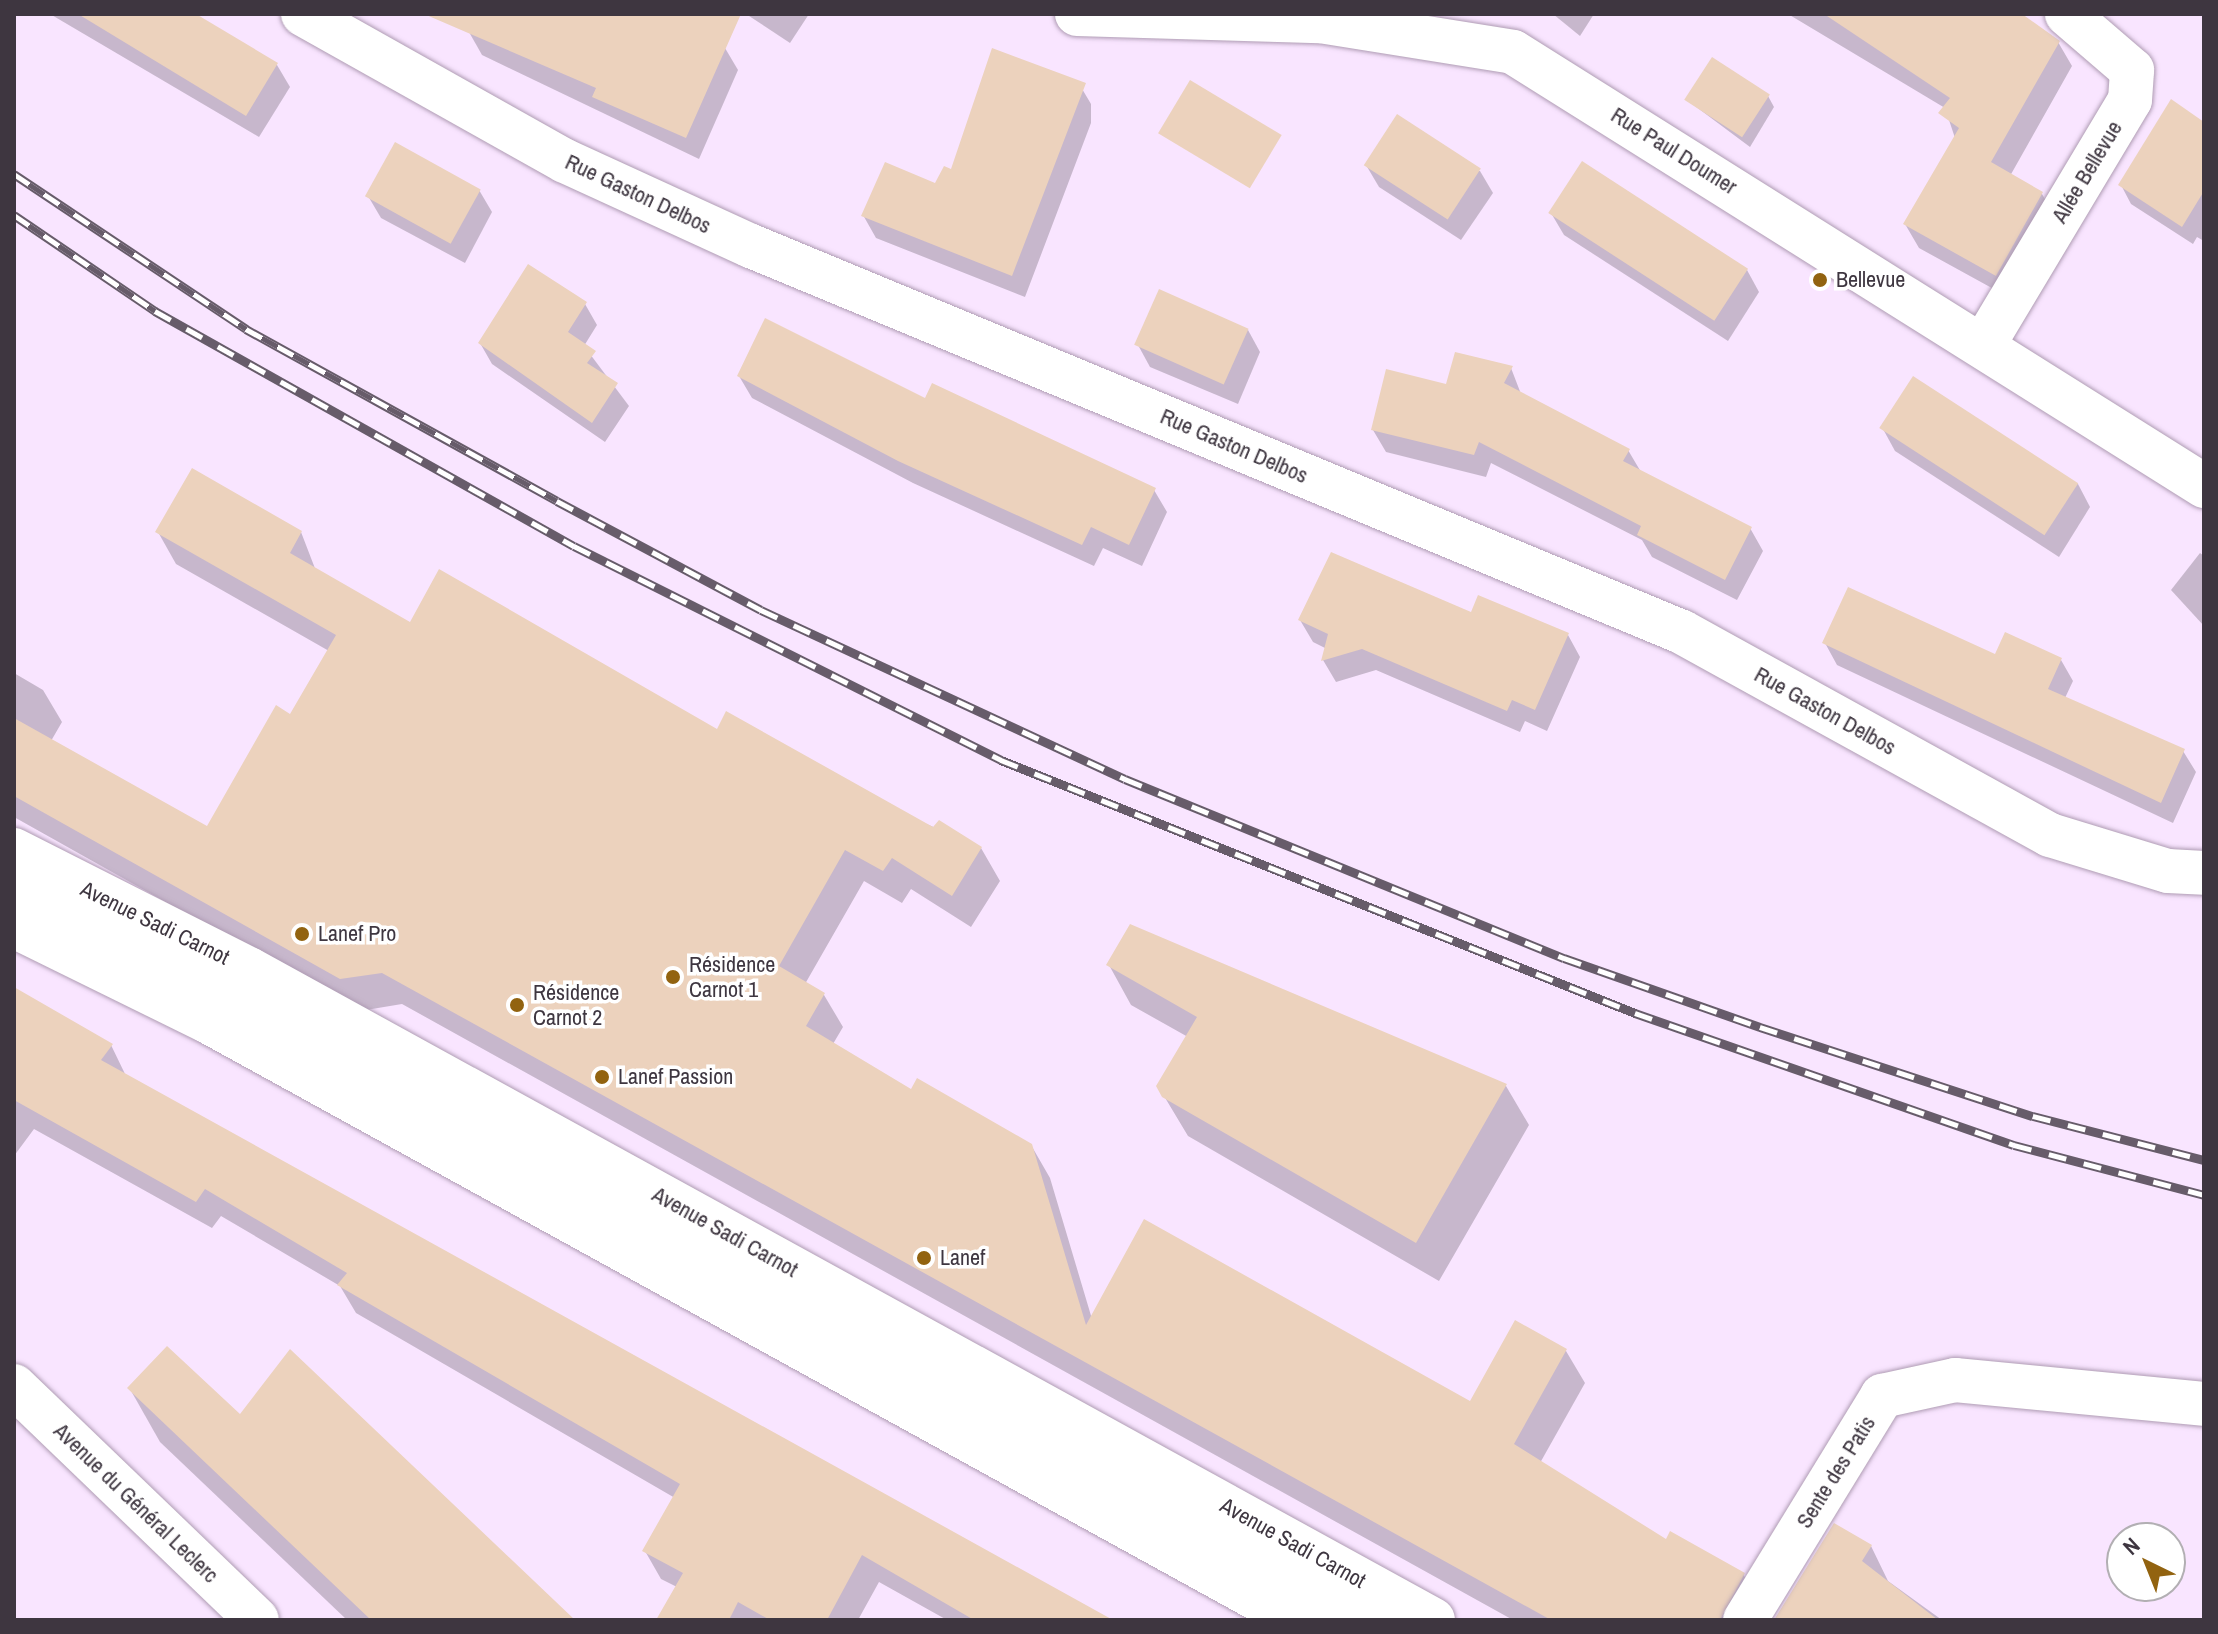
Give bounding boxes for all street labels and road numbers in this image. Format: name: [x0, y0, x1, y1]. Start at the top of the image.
street label: Rue Paul Doumer: [1606, 102, 1742, 200]
street label: Allée Bellevue: [2046, 116, 2128, 228]
street label: Rue Gaston Delbos: [561, 149, 715, 239]
street label: Rue Gaston Delbos: [1156, 403, 1312, 489]
street label: Rue Gaston Delbos: [1750, 661, 1900, 761]
street label: Avenue Sadi Carnot: [76, 876, 234, 970]
street label: Avenue Sadi Carnot: [648, 1181, 802, 1283]
street label: Sente des Patis: [1791, 1411, 1881, 1533]
street label: Avenue du Général Leclerc: [48, 1418, 224, 1588]
street label: Avenue Sadi Carnot: [1216, 1492, 1370, 1594]

